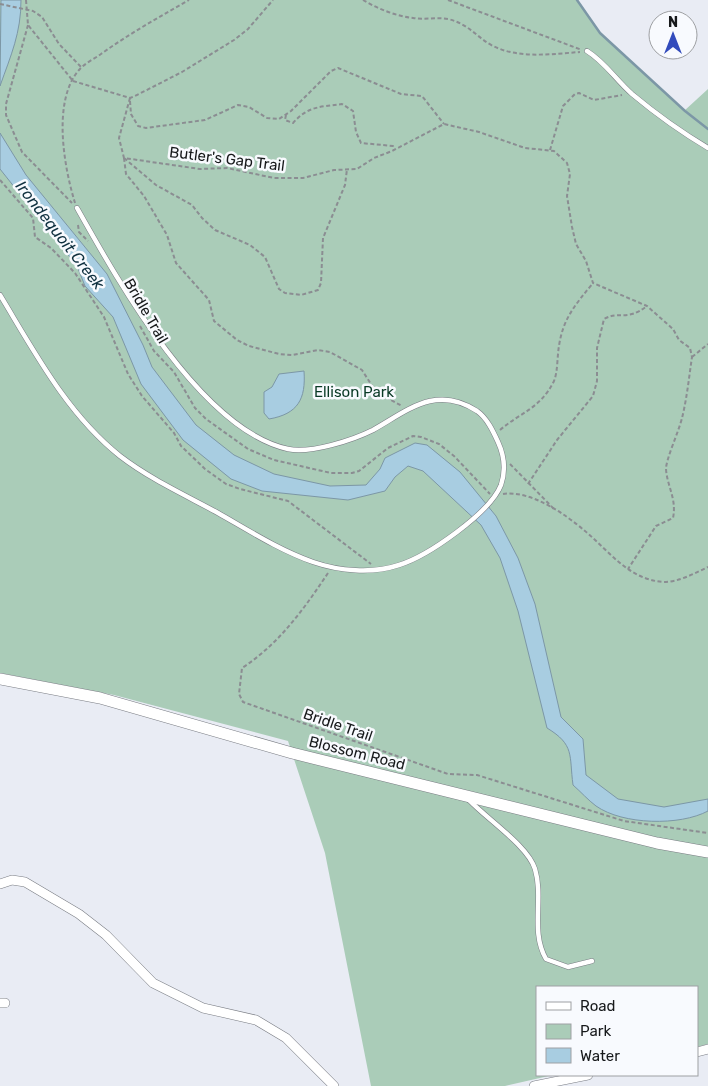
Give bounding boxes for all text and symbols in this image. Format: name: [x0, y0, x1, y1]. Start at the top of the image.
north arrow: [648, 10, 698, 60]
text: N: [668, 14, 678, 31]
street label: Butler's Gap Trail: [168, 143, 286, 175]
water label: Irondequoit Creek: [12, 177, 109, 294]
street label: Bridle Trail: [120, 275, 172, 347]
park label: Ellison Park: [314, 383, 394, 401]
street label: Bridle Trail: [301, 705, 375, 745]
street label: Blossom Road: [307, 732, 407, 774]
legend: [536, 986, 698, 1076]
text: Road: [580, 997, 616, 1015]
text: Park: [580, 1022, 611, 1040]
text: Water: [580, 1047, 620, 1065]

